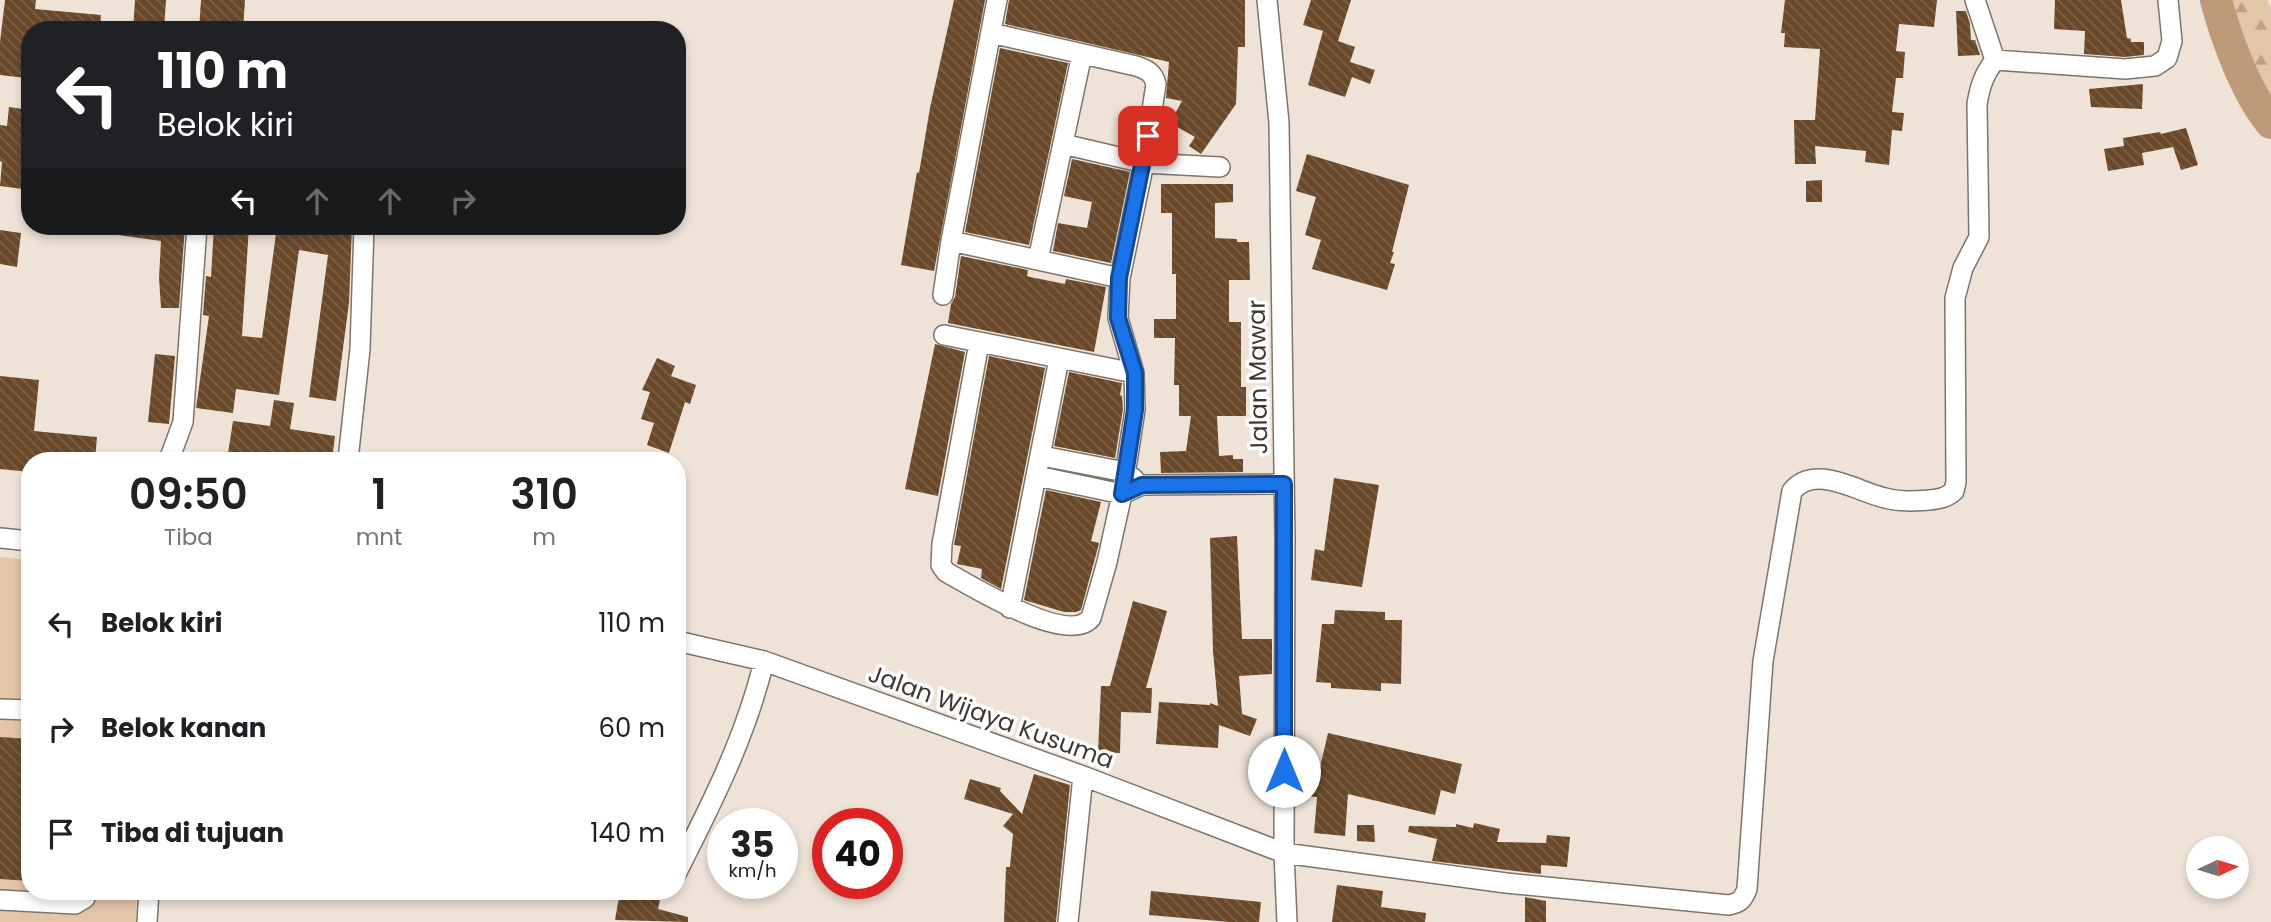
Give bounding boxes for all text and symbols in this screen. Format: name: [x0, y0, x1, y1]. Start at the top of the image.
text: 110 m: [157, 37, 288, 105]
icon: left: [42, 49, 133, 140]
text: Belok kiri: [157, 102, 294, 147]
pin: [1118, 106, 1178, 166]
icon: arrive: [1129, 117, 1167, 155]
icon: left: [225, 182, 263, 220]
icon: ahead: [298, 182, 336, 220]
icon: ahead: [371, 182, 409, 220]
icon: right: [444, 182, 482, 220]
street label: Jalan Mawar: [1240, 299, 1275, 455]
text: 09:50: [129, 465, 248, 524]
text: 1: [371, 465, 387, 524]
text: 310: [510, 465, 578, 524]
text: Tiba: [164, 521, 213, 553]
text: mnt: [356, 521, 402, 553]
text: m: [532, 521, 556, 553]
icon: left: [42, 605, 80, 643]
text: Belok kiri: [101, 605, 223, 641]
text: 110 m: [598, 605, 665, 641]
street label: Jalan Wijaya Kusuma: [864, 657, 1119, 776]
icon: right: [42, 710, 80, 748]
text: Belok kanan: [101, 710, 266, 746]
text: 60 m: [598, 710, 665, 746]
position arrow: [1247, 734, 1321, 808]
speed limit sign: 40: [812, 808, 903, 899]
icon: arrive: [42, 815, 80, 853]
text: Tiba di tujuan: [101, 815, 284, 851]
text: 140 m: [590, 815, 665, 851]
text: 35: [731, 820, 774, 869]
north arrow: [2186, 836, 2249, 900]
map controls: [2186, 836, 2249, 899]
text: km/h: [729, 858, 776, 883]

